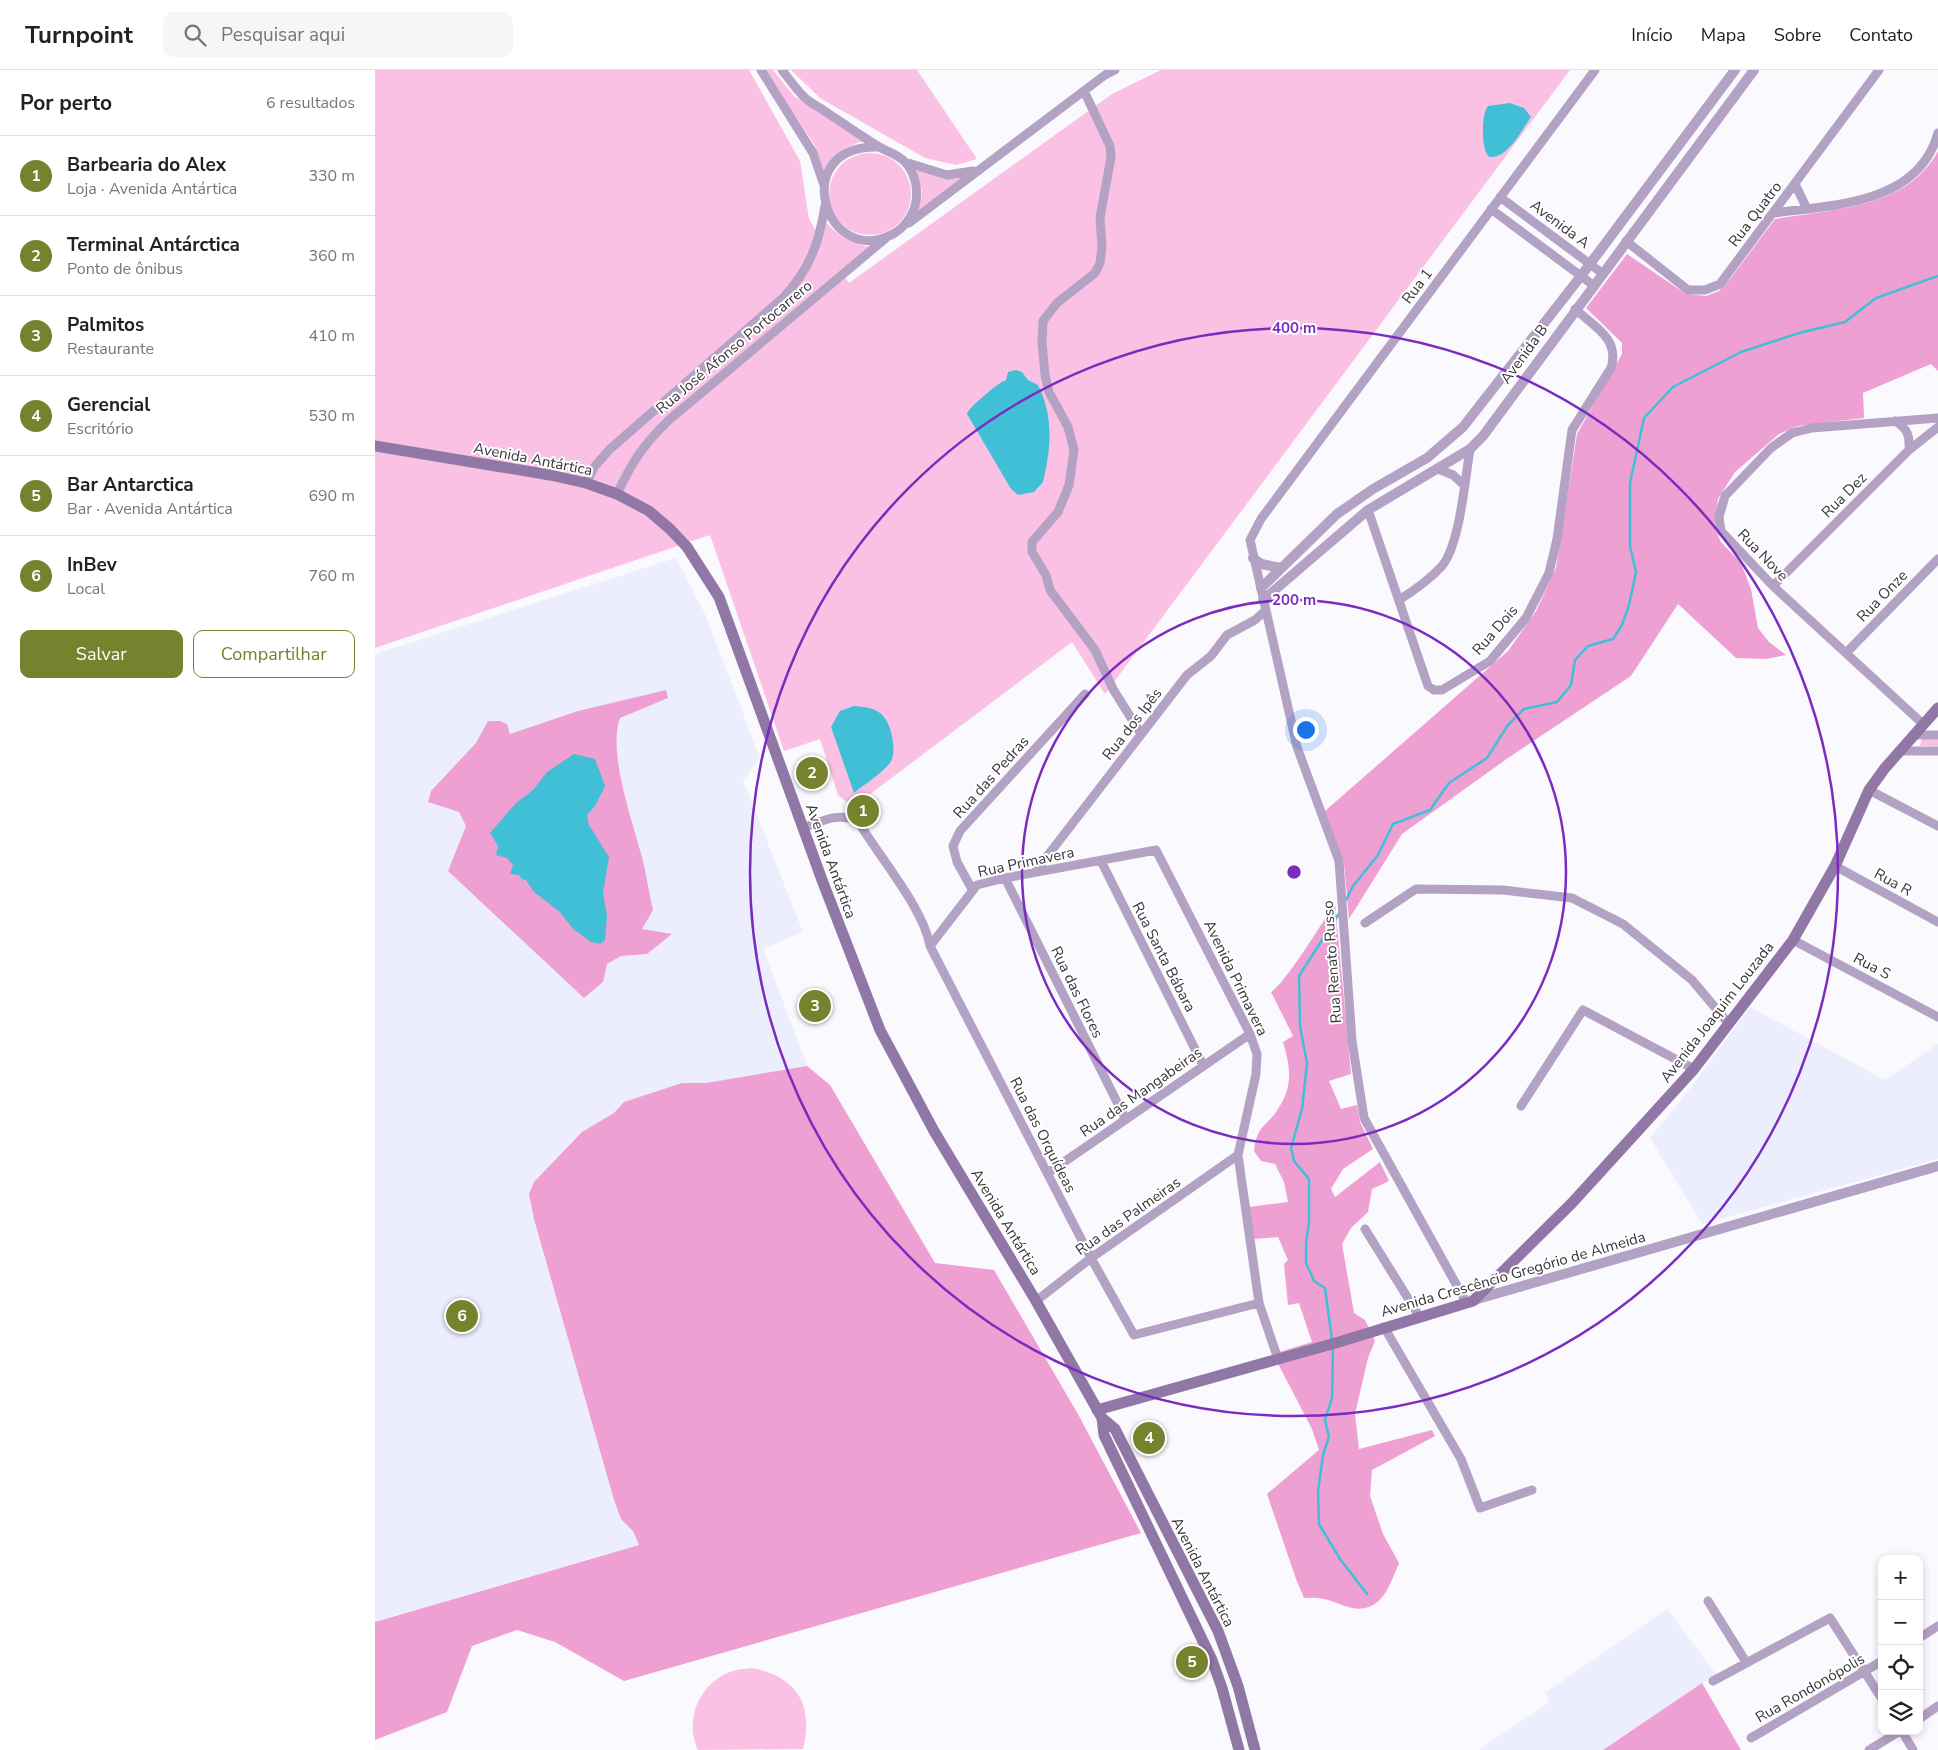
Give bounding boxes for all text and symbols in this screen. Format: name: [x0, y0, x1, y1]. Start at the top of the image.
search box: [163, 12, 513, 57]
text: Turnpoint: [25, 19, 133, 51]
icon: search: [181, 21, 209, 49]
text: Pesquisar aqui: [221, 22, 345, 48]
text: Início: [1631, 23, 1673, 47]
text: Mapa: [1701, 23, 1746, 47]
text: Sobre: [1774, 23, 1821, 47]
text: Contato: [1849, 23, 1913, 47]
text: Por perto: [20, 89, 112, 117]
text: 6 resultados: [266, 92, 355, 114]
text: Barbearia do Alex: [67, 152, 226, 178]
text: 1: [31, 165, 41, 187]
text: 330 m: [308, 165, 355, 187]
street label: Rua Quatro: [1724, 177, 1786, 251]
text: Loja · Avenida Antártica: [67, 178, 237, 200]
street label: Avenida A: [1526, 195, 1594, 253]
text: Terminal Antárctica: [67, 232, 240, 258]
text: 2: [31, 245, 41, 267]
text: 360 m: [308, 245, 355, 267]
text: Ponto de ônibus: [67, 258, 183, 280]
street label: Rua 1: [1397, 264, 1437, 308]
street label: Rua José Afonso Portocarrero: [652, 276, 816, 418]
text: Palmitos: [67, 312, 144, 338]
text: 400 m: [1272, 318, 1316, 338]
street label: Avenida B: [1496, 320, 1552, 388]
text: 3: [31, 325, 41, 347]
text: 410 m: [308, 325, 355, 347]
text: Restaurante: [67, 338, 154, 360]
text: Gerencial: [67, 392, 150, 418]
text: 4: [31, 405, 41, 427]
text: 530 m: [308, 405, 355, 427]
text: Escritório: [67, 418, 134, 440]
street label: Avenida Antártica: [472, 438, 594, 480]
street label: Rua Dez: [1817, 468, 1871, 522]
text: Bar Antarctica: [67, 472, 194, 498]
text: 5: [31, 485, 41, 507]
text: 690 m: [308, 485, 355, 507]
text: Bar · Avenida Antártica: [67, 498, 233, 520]
street label: Rua Nove: [1733, 525, 1793, 585]
text: InBev: [67, 552, 117, 578]
text: 6: [31, 565, 41, 587]
text: 760 m: [308, 565, 355, 587]
street label: Rua Onze: [1852, 566, 1912, 626]
text: Local: [67, 578, 105, 600]
text: 200 m: [1272, 590, 1316, 610]
street label: Rua Dois: [1468, 601, 1522, 659]
button: Salvar: [20, 630, 183, 678]
button: Compartilhar: [193, 630, 355, 678]
street label: Rua dos Ipês: [1098, 684, 1166, 764]
your location: [1293, 717, 1319, 743]
street label: Rua das Pedras: [949, 732, 1033, 822]
pin: 2: [796, 754, 828, 792]
pin: 1: [847, 792, 879, 830]
street label: Avenida Antártica: [801, 801, 861, 921]
street label: Rua Primavera: [976, 842, 1076, 882]
centre of rings: [1285, 863, 1303, 881]
street label: Rua R: [1871, 863, 1915, 901]
street label: Rua Santa Bábara: [1128, 899, 1200, 1015]
street label: Rua Renato Russo: [1318, 900, 1346, 1024]
street label: Avenida Primavera: [1199, 917, 1273, 1039]
street label: Avenida Joaquim Louzada: [1656, 937, 1778, 1087]
street label: Rua das Flores: [1046, 943, 1108, 1041]
street label: Rua S: [1850, 948, 1894, 984]
pin: 3: [799, 987, 831, 1025]
street label: Rua das Mangabeiras: [1076, 1042, 1206, 1142]
street label: Rua das Orquídeas: [1005, 1074, 1081, 1196]
street label: Avenida Antártica: [966, 1165, 1046, 1279]
street label: Rua das Palmeiras: [1071, 1172, 1185, 1260]
street label: Avenida Crescêncio Gregório de Almeida: [1378, 1227, 1648, 1321]
pin: 6: [446, 1297, 478, 1335]
pin: 4: [1133, 1419, 1165, 1457]
street label: Avenida Antártica: [1167, 1514, 1239, 1630]
map controls: [1878, 1555, 1923, 1735]
button: +: [1878, 1555, 1923, 1600]
button: −: [1878, 1600, 1923, 1645]
pin: 5: [1176, 1643, 1208, 1681]
button: locate: [1878, 1645, 1923, 1690]
street label: Rua Rondonópolis: [1752, 1649, 1868, 1727]
button: layers: [1878, 1690, 1923, 1735]

